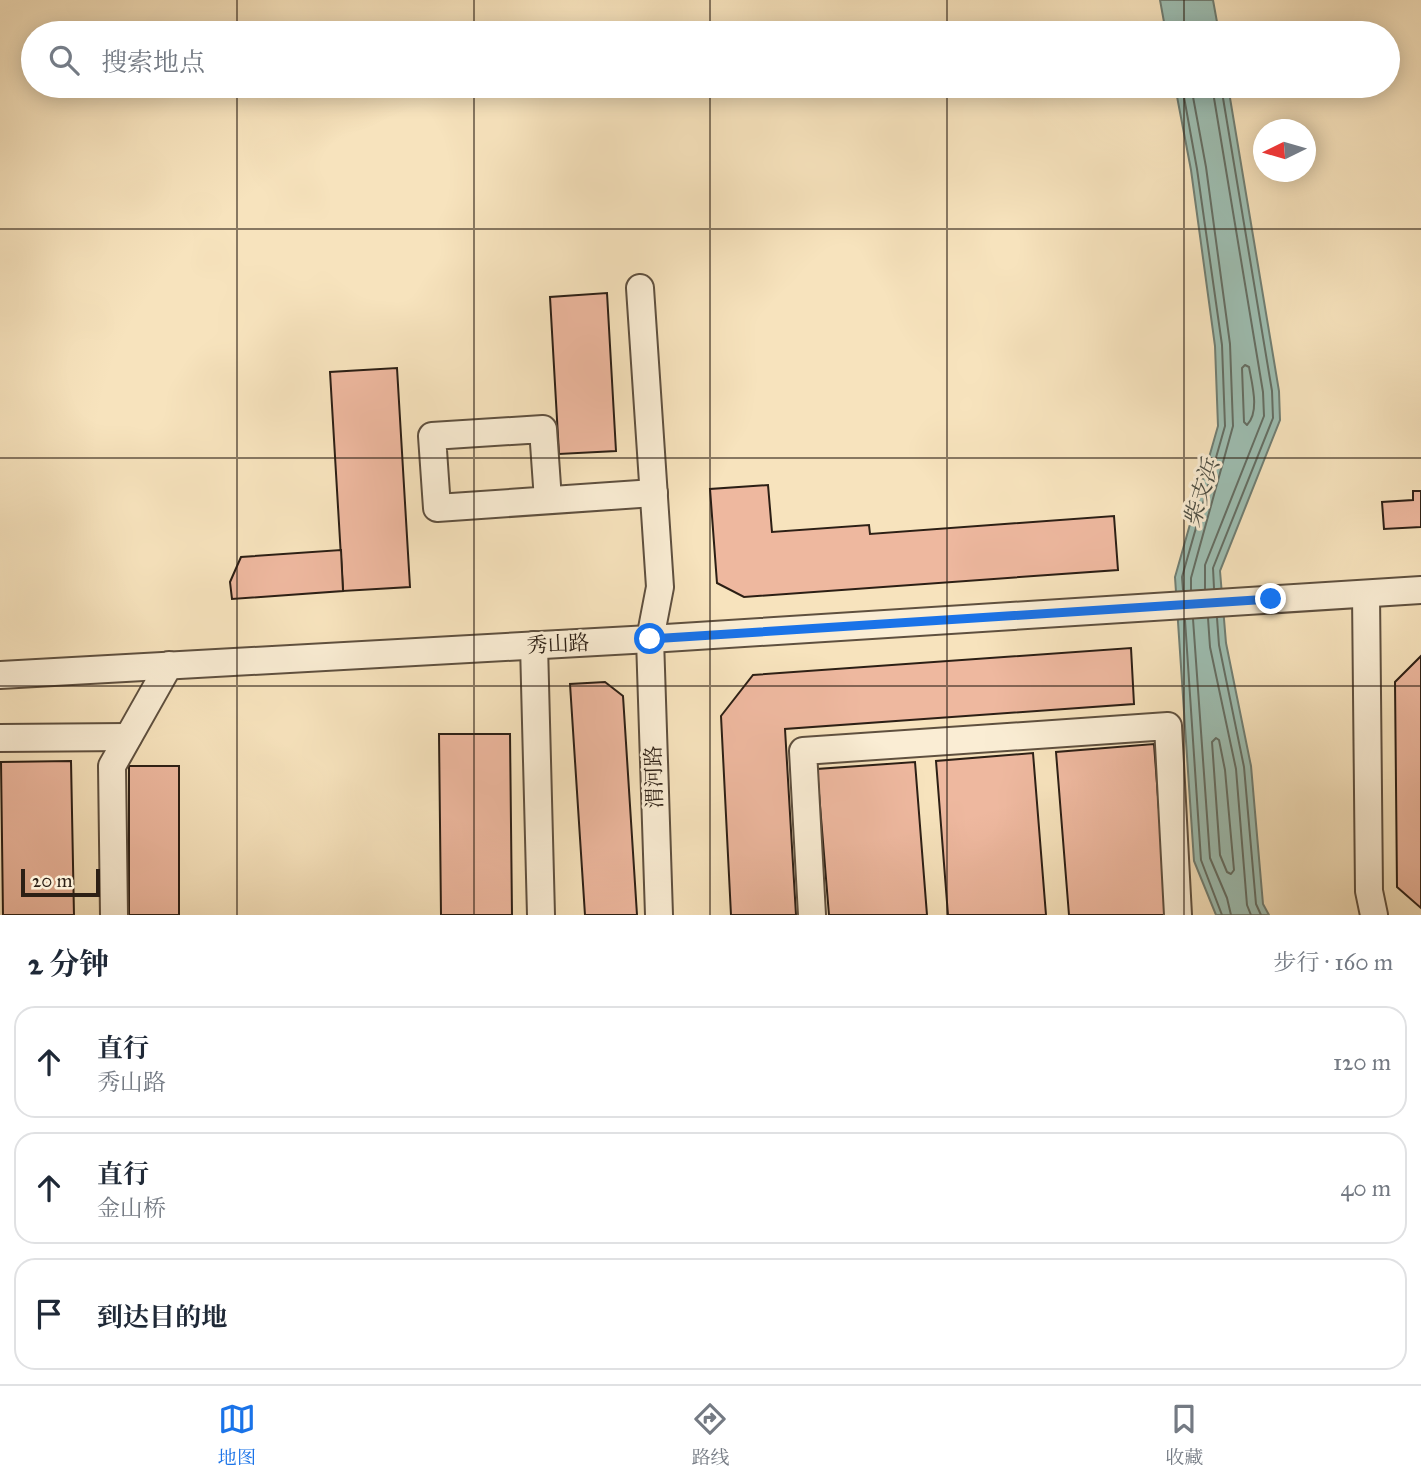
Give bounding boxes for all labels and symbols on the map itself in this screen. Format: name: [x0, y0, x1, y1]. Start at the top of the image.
north arrow: [1253, 119, 1316, 182]
water label: 柴支浜: [1178, 454, 1225, 530]
route end: [1255, 583, 1286, 614]
route start: [634, 623, 665, 654]
street label: 秀山路: [526, 629, 590, 659]
street label: 渭河路: [640, 745, 668, 809]
scale bar: [21, 866, 100, 898]

